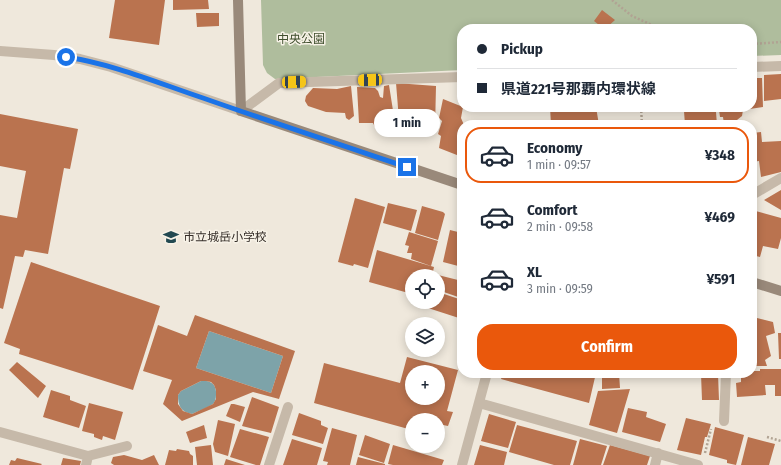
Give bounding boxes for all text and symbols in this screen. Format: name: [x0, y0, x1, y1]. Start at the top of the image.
park label: 中央公園: [277, 32, 325, 46]
text: Pickup: [501, 40, 543, 58]
route start: [57, 48, 75, 66]
car: [358, 74, 382, 86]
car: [282, 76, 306, 88]
text: 県道221号那覇内環状線: [501, 80, 656, 98]
callout: 1 min: [374, 109, 440, 137]
text: 1 min: [393, 115, 421, 130]
icon: car: [479, 137, 515, 173]
text: Economy: [527, 139, 582, 157]
text: ¥348: [705, 146, 735, 164]
text: 1 min · 09:57: [527, 157, 591, 172]
route end: [398, 158, 416, 176]
icon: car: [479, 199, 515, 235]
text: Comfort: [527, 201, 578, 219]
text: ¥469: [704, 208, 735, 226]
text: 2 min · 09:58: [527, 219, 593, 234]
school or university icon: 市立城岳小学校: [162, 228, 180, 246]
place label: 市立城岳小学校: [183, 230, 267, 244]
icon: car: [479, 261, 515, 297]
text: XL: [527, 263, 542, 281]
map controls: [405, 269, 445, 453]
button: locate: [405, 269, 445, 309]
text: ¥591: [706, 270, 735, 288]
text: 3 min · 09:59: [527, 281, 593, 296]
button: layers: [405, 317, 445, 357]
button: Confirm: [477, 324, 737, 370]
button: +: [405, 365, 445, 405]
button: −: [405, 413, 445, 453]

